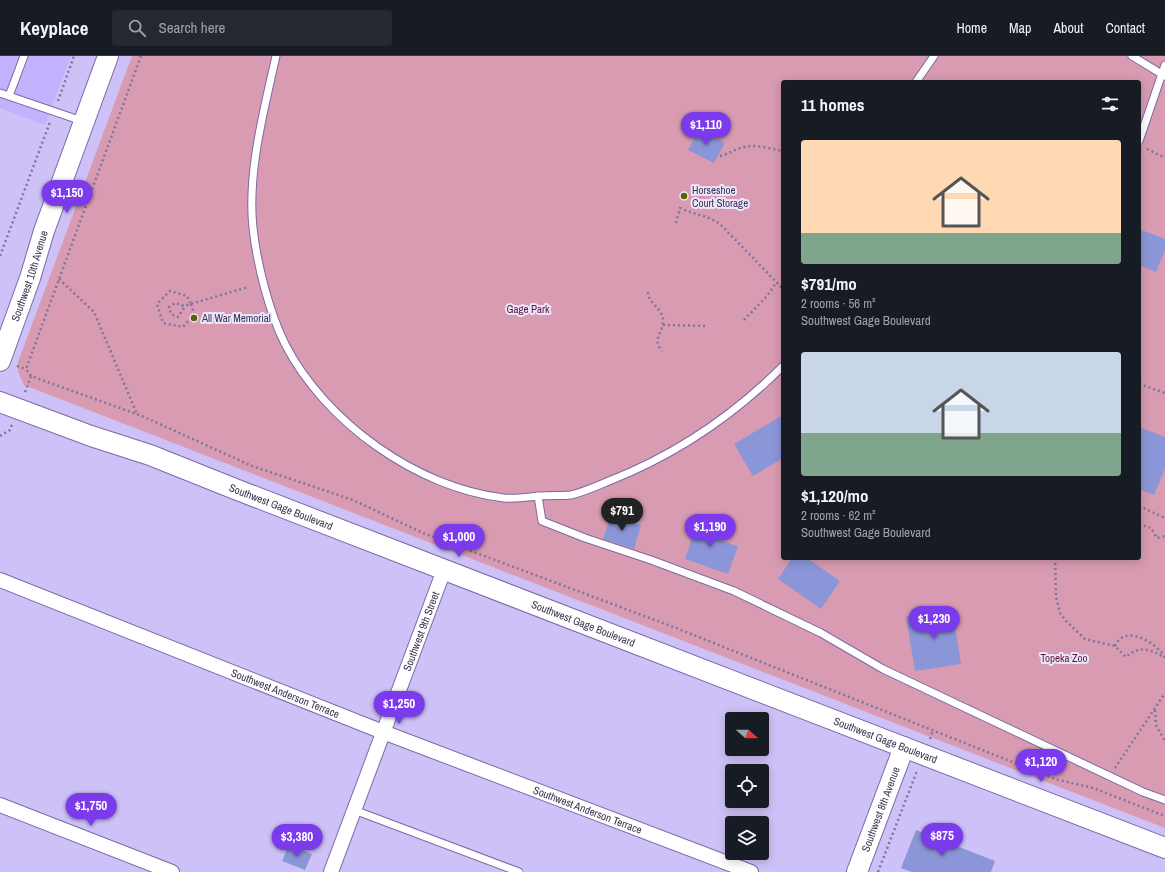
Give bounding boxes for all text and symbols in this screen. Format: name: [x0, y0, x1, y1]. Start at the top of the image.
search box: [112, 10, 392, 46]
text: Keyplace: [20, 15, 88, 41]
icon: search: [126, 17, 148, 39]
text: Search here: [158, 17, 225, 38]
text: Home: [956, 19, 987, 37]
text: Map: [1009, 19, 1031, 37]
text: About: [1053, 19, 1083, 37]
text: Contact: [1105, 19, 1145, 37]
text: 11 homes: [801, 93, 865, 116]
icon: filters: [1099, 93, 1121, 115]
pin: $1,110: [673, 112, 739, 146]
text: $1,110: [690, 116, 722, 133]
icon: home: [925, 166, 997, 238]
pin: $1,150: [34, 180, 100, 214]
place label: Horseshoe Court Storage: [692, 183, 748, 210]
text: $1,150: [51, 184, 83, 201]
marker: Horseshoe Court Storage: [679, 191, 689, 201]
street label: Southwest 10th Avenue: [8, 229, 51, 323]
text: $791/mo: [801, 272, 857, 295]
text: 2 rooms · 56 m²: [801, 295, 876, 312]
park label: Gage Park: [506, 302, 550, 316]
place label: All War Memorial: [201, 311, 271, 325]
text: Southwest Gage Boulevard: [801, 312, 931, 329]
marker: All War Memorial: [189, 313, 199, 323]
icon: home: [925, 378, 997, 450]
street label: Southwest Gage Boulevard: [227, 480, 335, 533]
text: $1,120/mo: [801, 484, 868, 507]
pin: $791: [598, 498, 646, 532]
text: $791: [610, 502, 634, 519]
text: 2 rooms · 62 m²: [801, 507, 876, 524]
pin: $1,190: [677, 514, 743, 548]
text: $1,190: [694, 518, 726, 535]
pin: $1,000: [426, 524, 492, 558]
text: Southwest Gage Boulevard: [801, 524, 931, 541]
text: $1,000: [443, 528, 475, 545]
street label: Southwest 9th Street: [400, 589, 443, 673]
street label: Southwest Gage Boulevard: [529, 597, 637, 650]
pin: $1,230: [901, 606, 967, 640]
text: $1,230: [918, 610, 950, 627]
park label: Topeka Zoo: [1040, 651, 1088, 665]
street label: Southwest Anderson Terrace: [229, 665, 342, 721]
pin: $1,250: [366, 691, 432, 725]
text: $1,250: [383, 695, 415, 712]
north arrow: [725, 712, 769, 756]
map controls: [725, 712, 769, 860]
street label: Southwest Gage Boulevard: [832, 714, 939, 766]
pin: $1,120: [1008, 749, 1074, 783]
text: $1,120: [1025, 753, 1057, 770]
button: locate: [725, 764, 769, 808]
street label: Southwest 8th Avenue: [858, 765, 903, 854]
street label: Southwest Anderson Terrace: [531, 783, 644, 837]
pin: $1,750: [58, 793, 124, 827]
text: $1,750: [75, 797, 107, 814]
button: layers: [725, 816, 769, 860]
pin: $875: [918, 823, 966, 857]
pin: $3,380: [264, 824, 330, 858]
text: $875: [930, 827, 954, 844]
text: $3,380: [281, 828, 313, 845]

